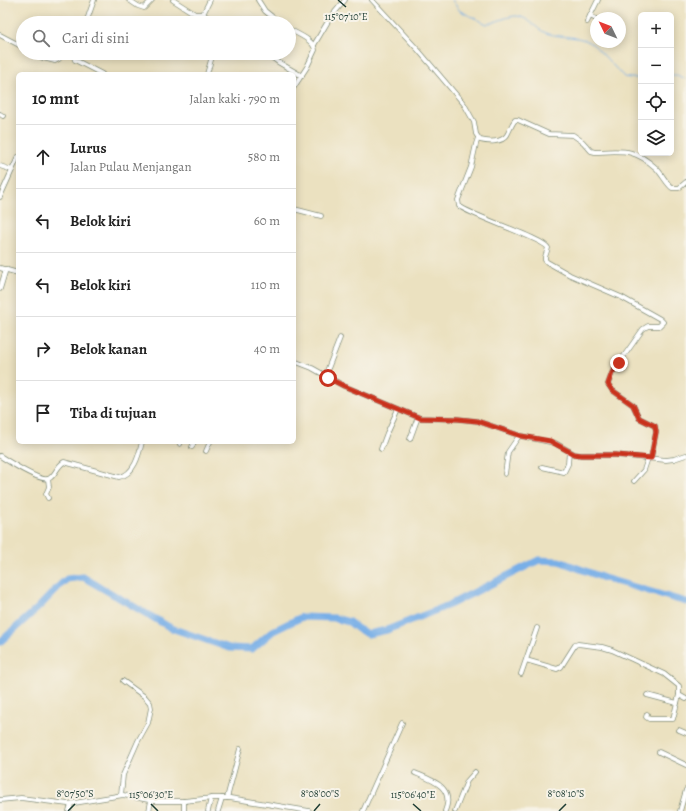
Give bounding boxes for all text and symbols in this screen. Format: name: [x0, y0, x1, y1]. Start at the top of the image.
text: 115°07'10"E: [324, 10, 368, 23]
north arrow: [590, 12, 626, 48]
map controls: [638, 12, 674, 156]
button: +: [638, 12, 674, 48]
search box: [16, 16, 296, 60]
icon: search: [30, 27, 52, 49]
text: Cari di sini: [62, 28, 129, 48]
button: −: [638, 48, 674, 84]
button: locate: [638, 84, 674, 120]
text: 10 mnt: [32, 87, 79, 110]
text: Jalan kaki · 790 m: [189, 90, 280, 107]
button: layers: [638, 120, 674, 156]
text: Lurus: [70, 138, 107, 158]
icon: ahead: [32, 146, 54, 168]
text: 580 m: [248, 148, 280, 165]
text: Jalan Pulau Menjangan: [70, 158, 192, 175]
icon: left: [32, 210, 54, 232]
text: Belok kiri: [70, 211, 131, 231]
text: 60 m: [254, 212, 280, 229]
icon: left: [32, 274, 54, 296]
text: Belok kiri: [70, 275, 131, 295]
text: 110 m: [251, 276, 280, 293]
icon: right: [32, 338, 54, 360]
text: Belok kanan: [70, 339, 147, 359]
text: 40 m: [254, 340, 280, 357]
route end: [610, 354, 628, 372]
route start: [319, 369, 337, 387]
icon: arrive: [32, 402, 54, 424]
text: Tiba di tujuan: [70, 403, 156, 423]
text: 8°07'50"S: [56, 787, 94, 800]
text: 8°08'00"S: [301, 787, 339, 800]
text: 8°08'10"S: [548, 787, 584, 800]
text: 115°06'30"E: [129, 788, 173, 801]
text: 115°06'40"E: [391, 788, 435, 801]

